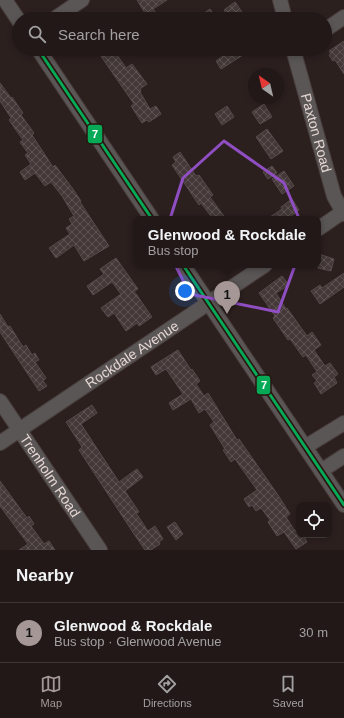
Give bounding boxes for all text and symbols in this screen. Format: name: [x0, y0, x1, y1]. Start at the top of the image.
search box: [12, 12, 332, 56]
icon: search: [26, 23, 48, 45]
text: Search here: [58, 26, 140, 43]
north arrow: [248, 68, 284, 104]
street label: Paxton Road: [298, 92, 335, 174]
line badge: 7: [87, 124, 103, 144]
text: 7: [92, 128, 98, 140]
popup: [133, 216, 321, 268]
text: Glenwood & Rockdale: [148, 226, 306, 243]
text: Bus stop: [148, 243, 198, 258]
your location: [175, 281, 195, 301]
pin: 1: [214, 281, 240, 314]
street label: Rockdale Avenue: [82, 317, 182, 391]
line badge: 7: [256, 375, 271, 395]
text: 7: [261, 379, 267, 391]
street label: Trenholm Road: [17, 431, 84, 520]
map controls: [296, 502, 332, 538]
button: locate: [296, 502, 332, 538]
text: Nearby: [16, 566, 74, 585]
text: Glenwood & Rockdale: [54, 617, 212, 634]
text: 1: [25, 625, 33, 640]
text: 30 m: [299, 625, 328, 640]
text: Bus stop · Glenwood Avenue: [54, 634, 221, 649]
tab: Map: [40, 673, 62, 709]
tab: Directions: [143, 673, 192, 709]
tab: Saved: [272, 673, 304, 709]

